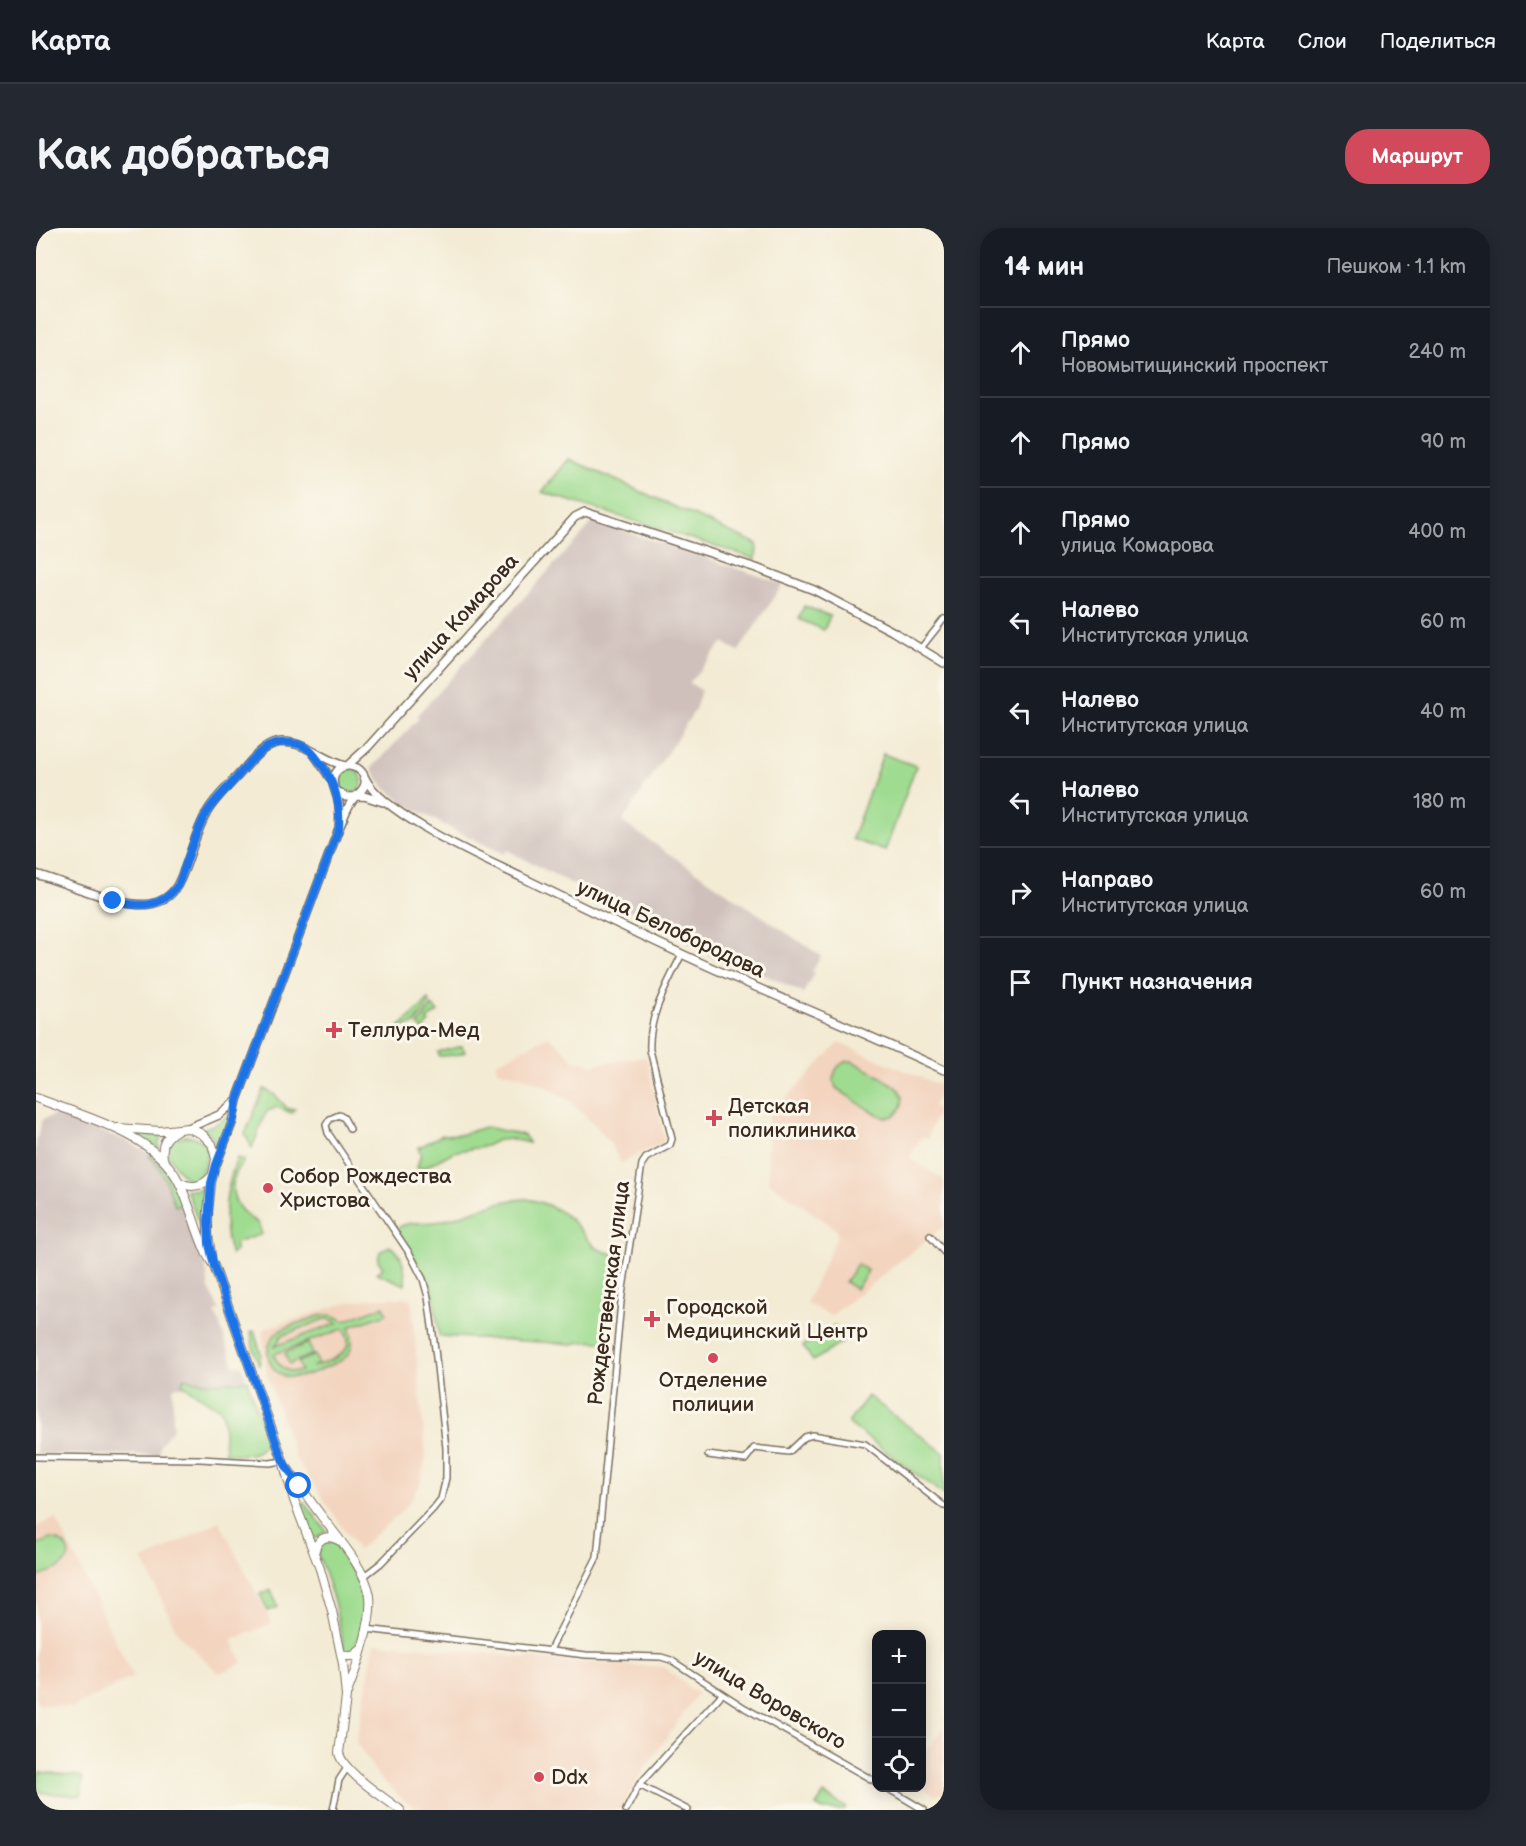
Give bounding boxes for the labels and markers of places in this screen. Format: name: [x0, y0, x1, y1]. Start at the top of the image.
place label: Теллура-Мед: [348, 1018, 480, 1043]
marker: Теллура-Мед: [325, 1021, 343, 1039]
place label: Детская поликлиника: [728, 1094, 857, 1143]
marker: Детская поликлиника: [705, 1109, 723, 1127]
place label: Собор Рождества Христова: [280, 1164, 452, 1213]
marker: Собор Рождества Христова: [261, 1181, 275, 1195]
place label: Городской Медицинский Центр: [666, 1295, 868, 1344]
marker: Городской Медицинский Центр: [643, 1310, 661, 1328]
marker: Отделение полиции: [706, 1351, 720, 1365]
place label: Отделение полиции: [659, 1368, 767, 1417]
place label: Ddx: [551, 1765, 588, 1790]
marker: Ddx: [532, 1770, 546, 1784]

